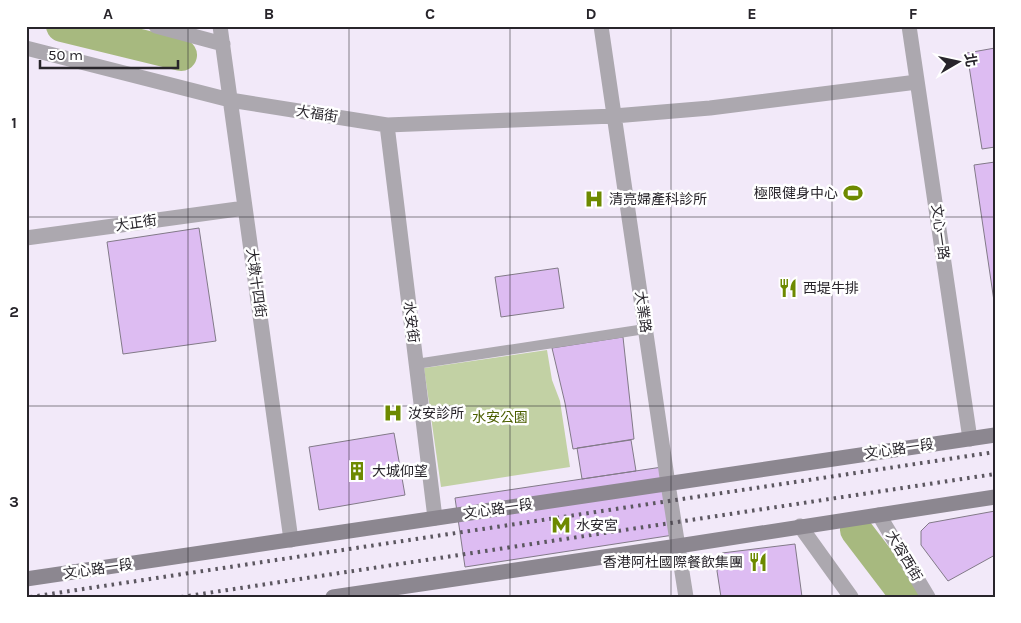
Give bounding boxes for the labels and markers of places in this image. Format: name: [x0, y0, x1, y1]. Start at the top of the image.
sports icon: 極限健身中心: [842, 182, 864, 204]
place label: 極限健身中心: [754, 185, 838, 202]
hospital icon: 清亮婦產科診所: [583, 188, 605, 210]
place label: 清亮婦產科診所: [609, 191, 707, 208]
restaurant icon: 西堤牛排: [777, 277, 799, 299]
place label: 西堤牛排: [803, 280, 859, 297]
hospital icon: 汝安診所: [382, 402, 404, 424]
place label: 汝安診所: [408, 405, 464, 422]
building icon: 大城仰望: [346, 460, 368, 482]
place label: 大城仰望: [372, 463, 428, 480]
metro station icon: 水安宮: [550, 514, 572, 536]
place label: 水安宮: [576, 517, 618, 534]
restaurant icon: 香港阿杜國際餐飲集團: [747, 551, 769, 573]
place label: 香港阿杜國際餐飲集團: [603, 554, 743, 571]

